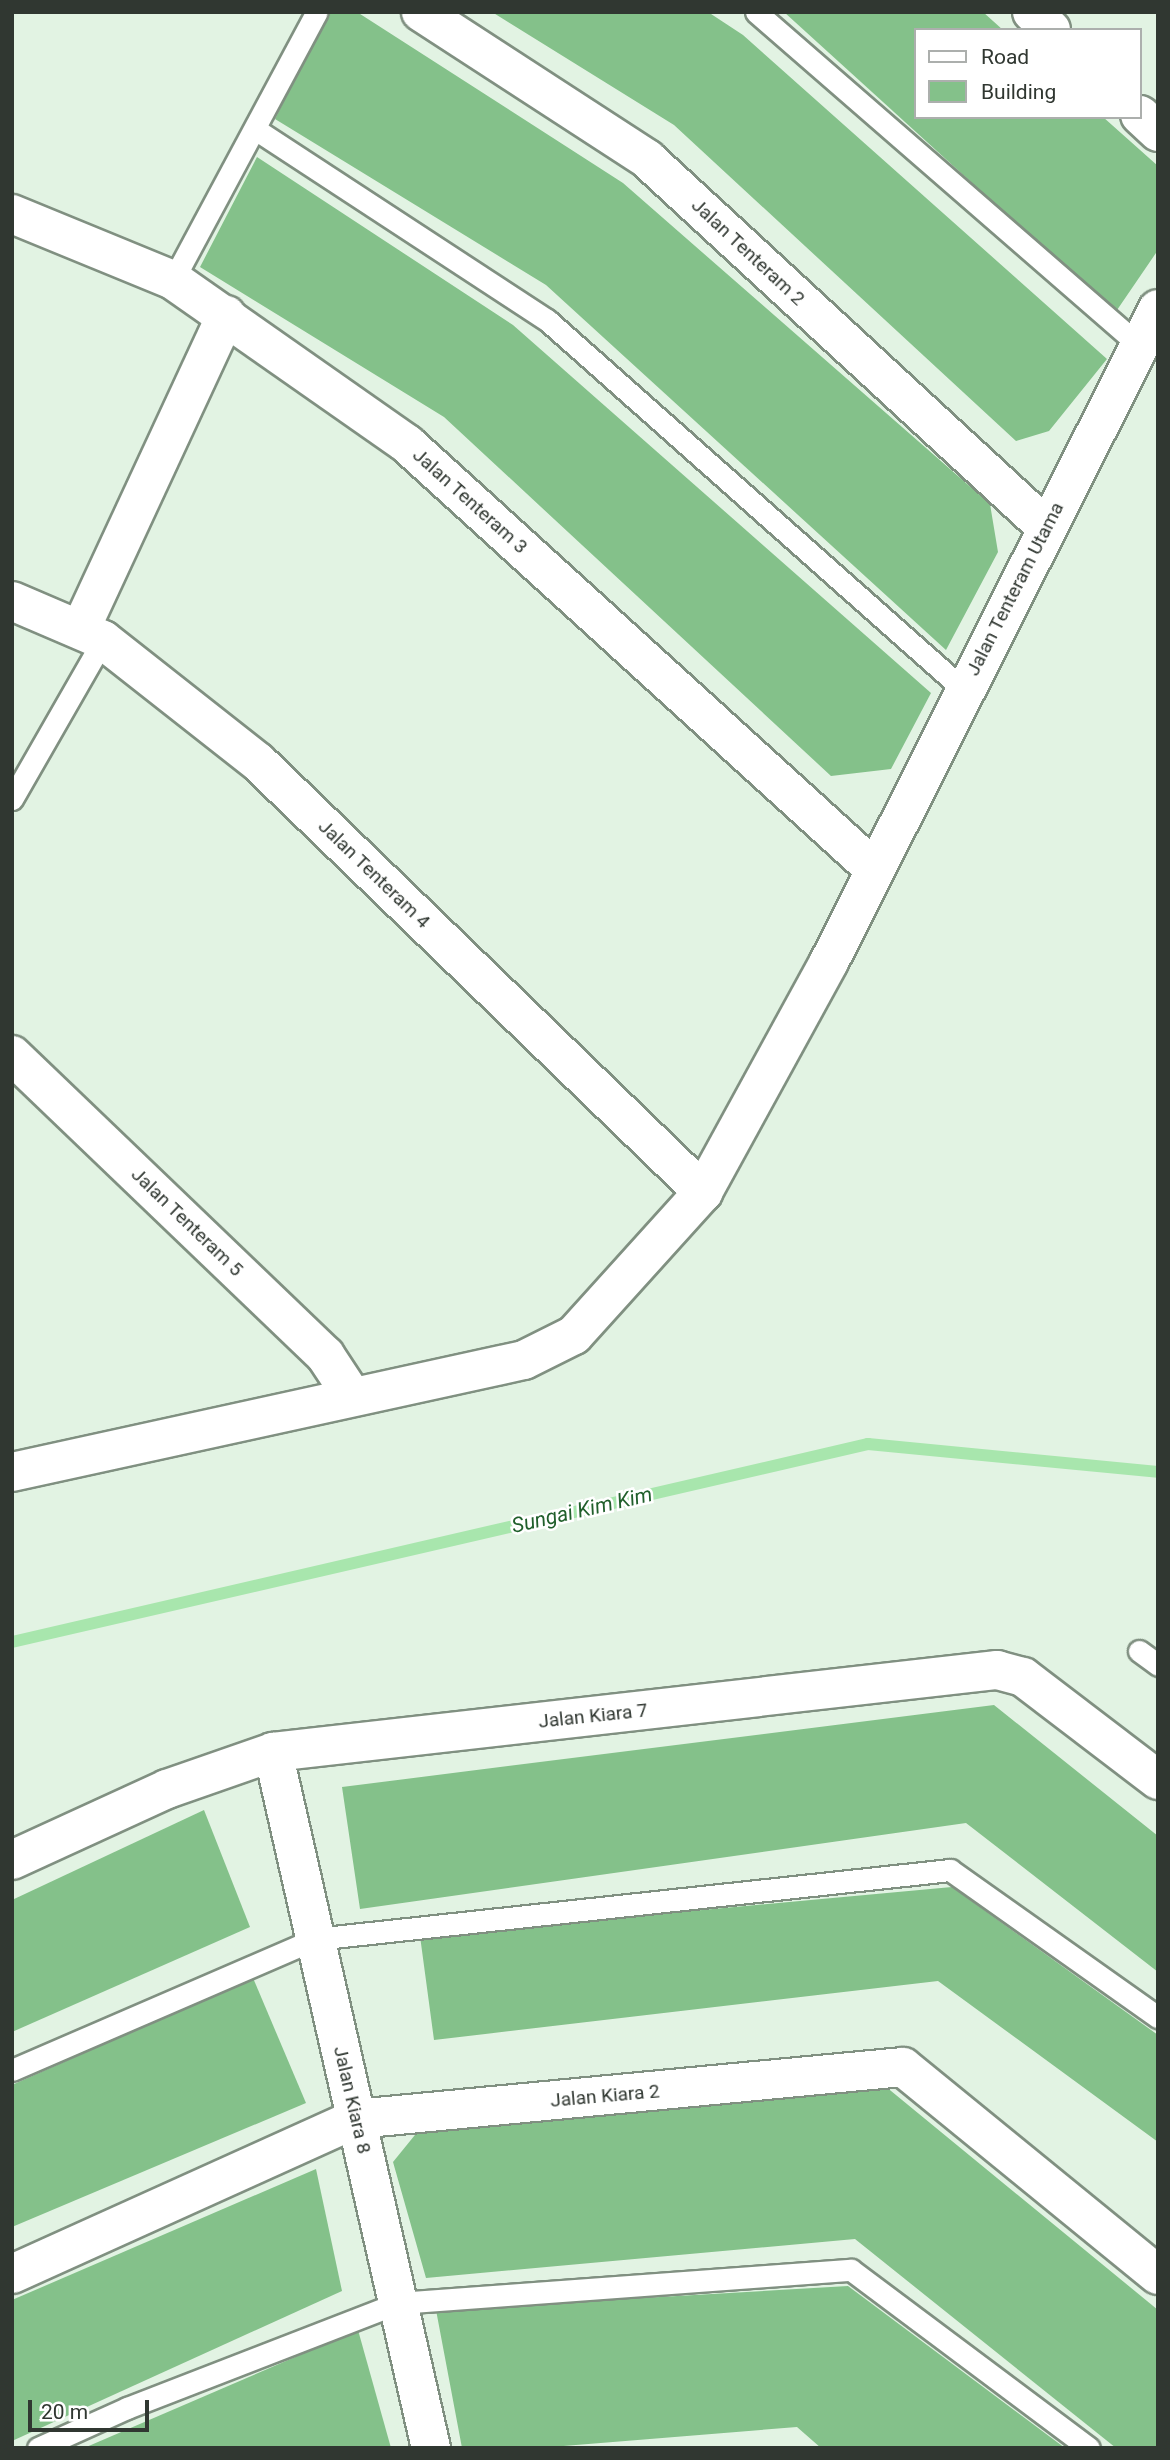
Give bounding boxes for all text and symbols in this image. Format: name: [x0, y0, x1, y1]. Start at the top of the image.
legend: [914, 28, 1142, 119]
text: Road: [981, 45, 1029, 69]
text: Building: [981, 80, 1056, 104]
street label: Jalan Tenteram 2: [687, 194, 809, 310]
street label: Jalan Tenteram 3: [408, 443, 532, 559]
street label: Jalan Tenteram Utama: [961, 498, 1069, 680]
street label: Jalan Tenteram 4: [313, 815, 435, 933]
street label: Jalan Tenteram 5: [126, 1163, 248, 1281]
water label: Sungai Kim Kim: [509, 1482, 655, 1538]
street label: Jalan Kiara 7: [537, 1699, 649, 1733]
street label: Jalan Kiara 8: [329, 2044, 375, 2156]
street label: Jalan Kiara 2: [549, 2080, 661, 2112]
scale bar: [32, 2386, 152, 2430]
text: 20 m: [41, 2400, 88, 2424]

